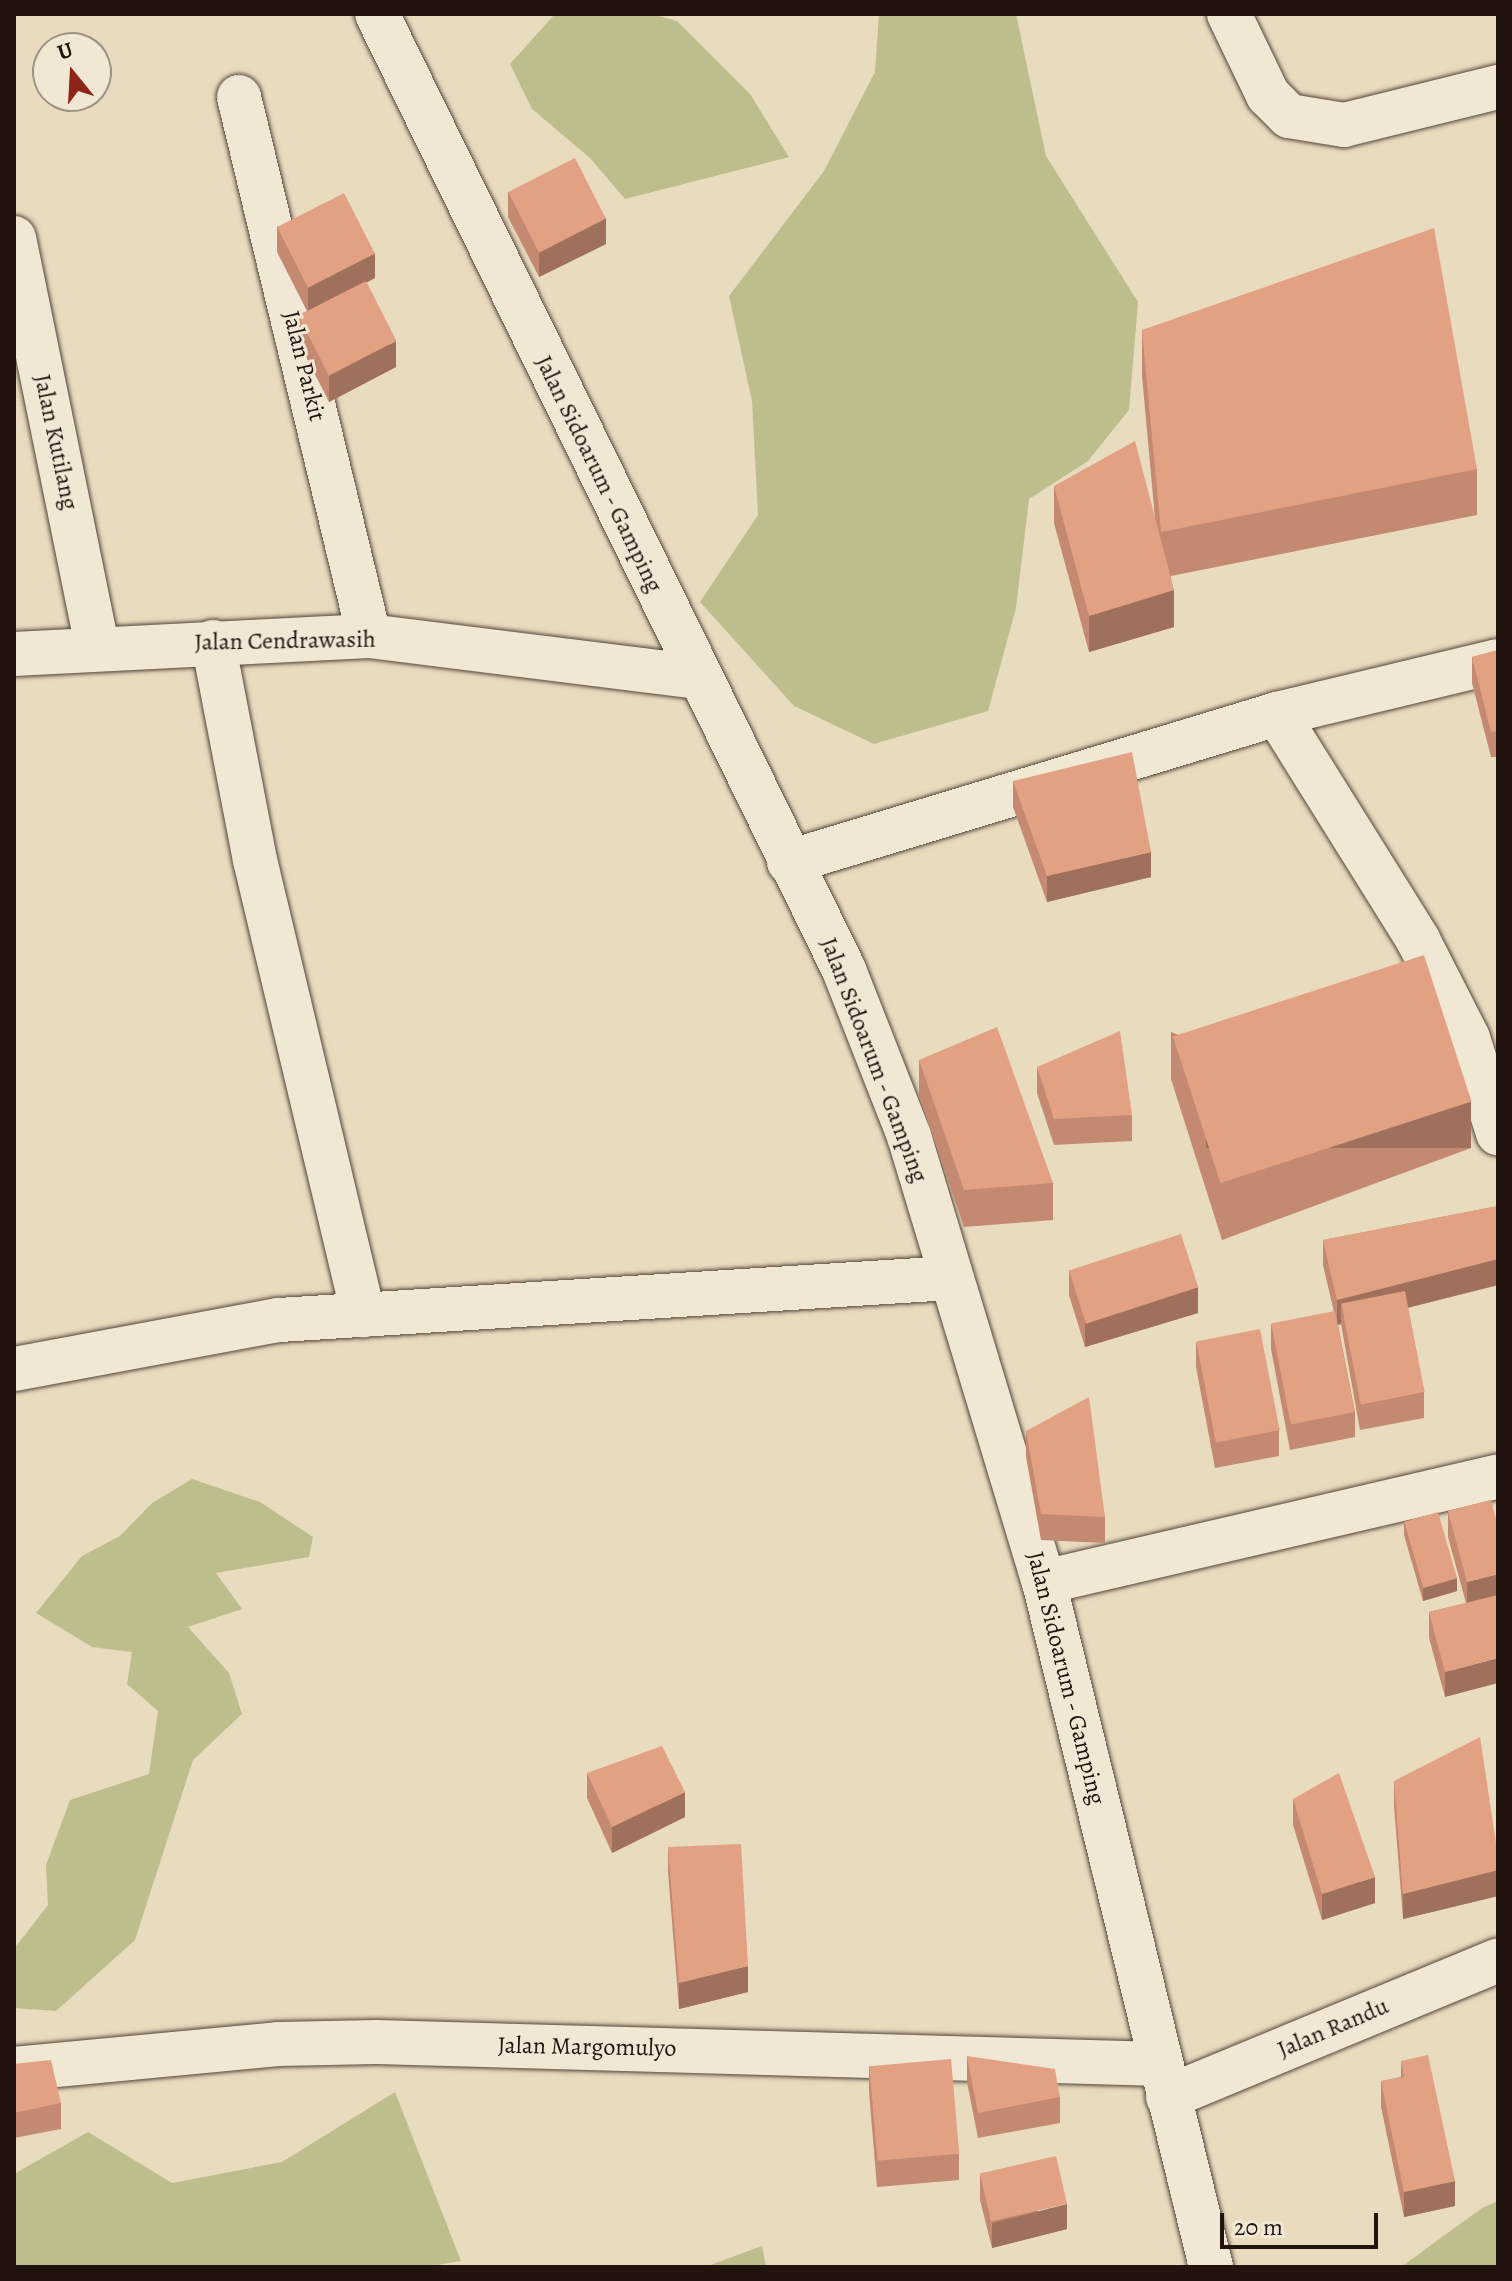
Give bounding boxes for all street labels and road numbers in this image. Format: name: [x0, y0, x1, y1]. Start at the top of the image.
street label: Jalan Parkit: [276, 308, 332, 424]
street label: Jalan Sidoarum - Gamping: [529, 350, 669, 598]
street label: Jalan Kutilang: [28, 372, 84, 512]
street label: Jalan Cendrawasih: [194, 625, 376, 657]
street label: Jalan Sidoarum - Gamping: [814, 933, 934, 1187]
street label: Jalan Sidoarum - Gamping: [1020, 1548, 1112, 1808]
street label: Jalan Randu: [1273, 1992, 1393, 2064]
street label: Jalan Margomulyo: [497, 2031, 677, 2063]

